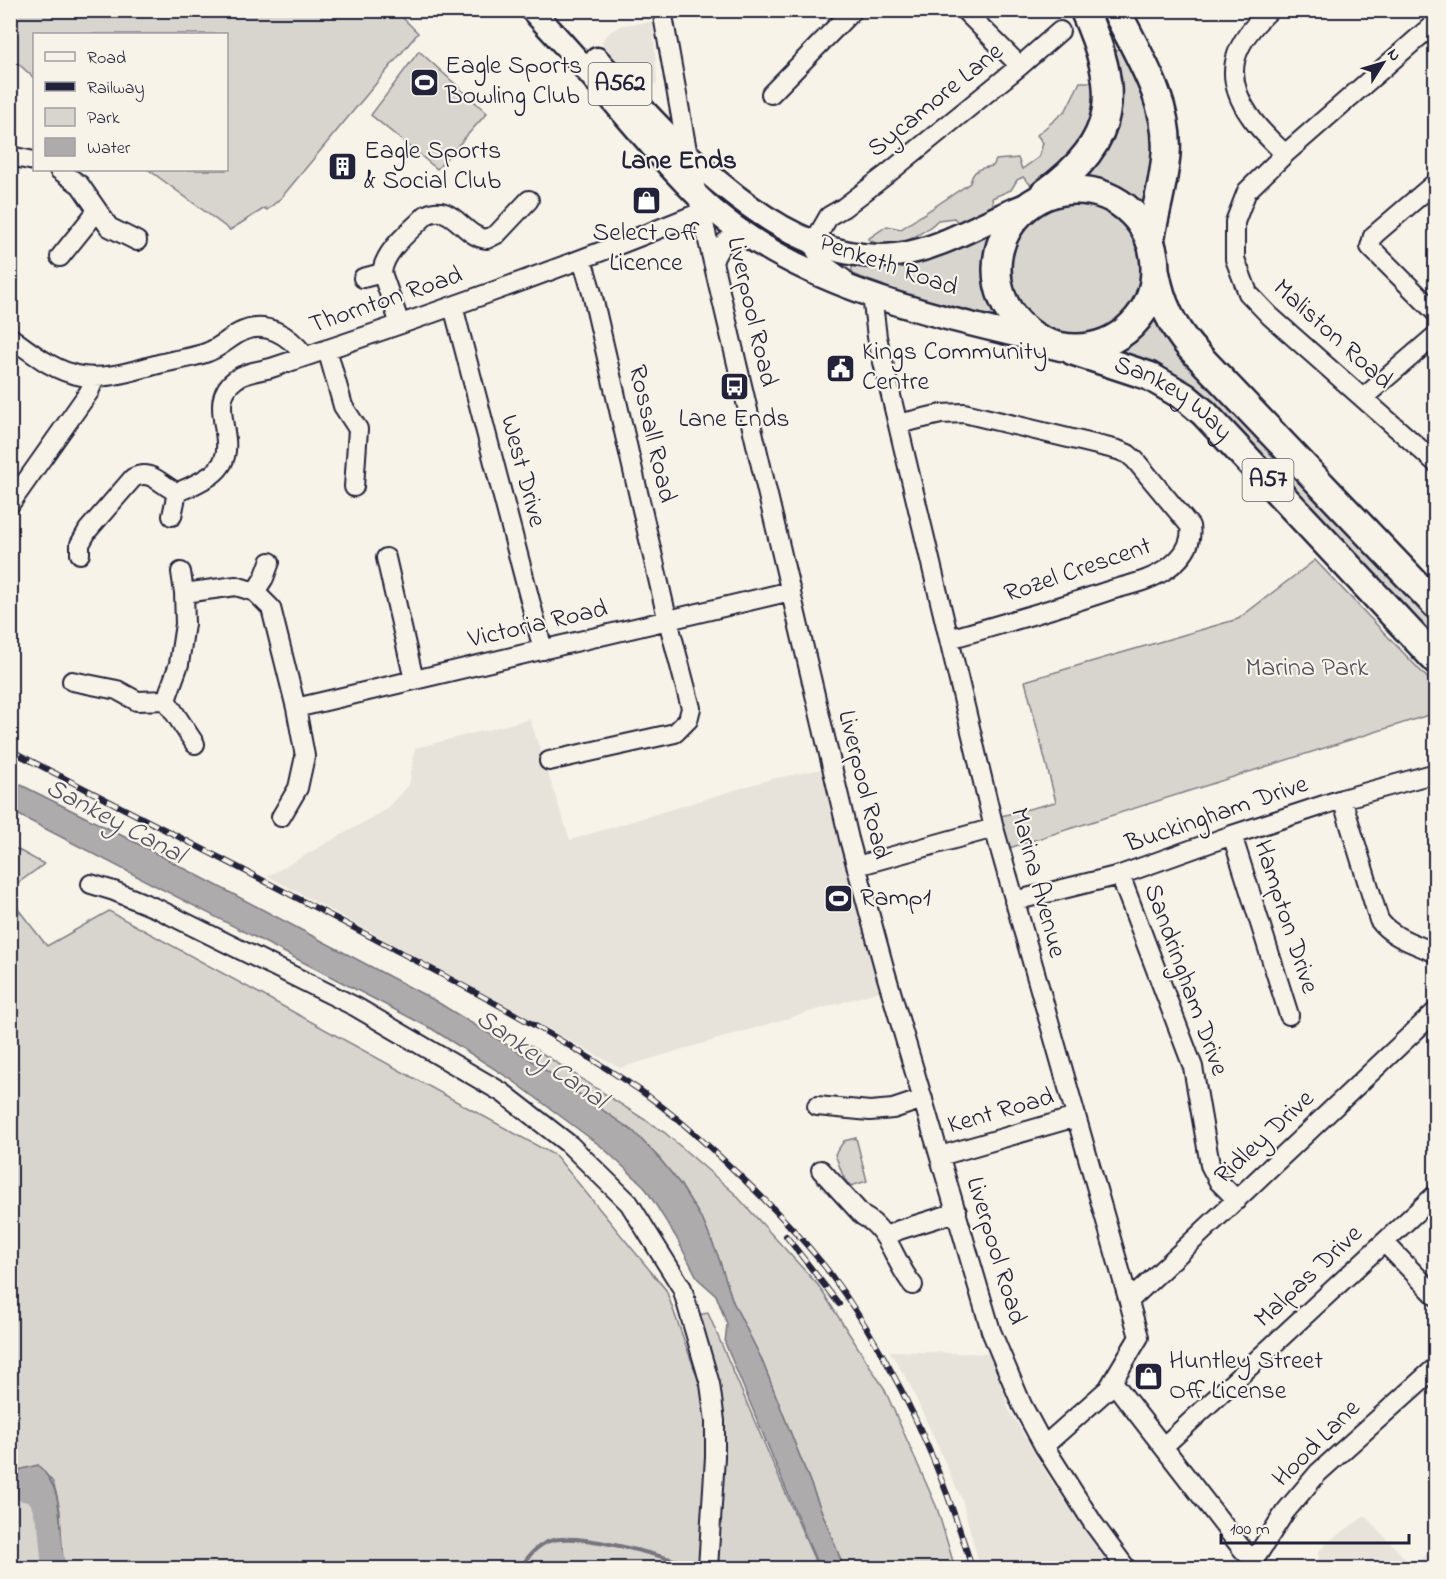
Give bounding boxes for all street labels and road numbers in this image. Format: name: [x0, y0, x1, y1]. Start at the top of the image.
street label: Sycamore Lane: [860, 34, 1013, 168]
road number: A562: [588, 63, 652, 105]
street label: Penketh Road: [813, 224, 963, 308]
street label: Liverpool Road: [715, 233, 787, 391]
street label: Thornton Road: [304, 257, 468, 345]
street label: Maliston Road: [1263, 271, 1401, 400]
street label: Sankey Way: [1109, 347, 1241, 451]
street label: Rossall Road: [617, 361, 685, 507]
street label: West Drive: [489, 411, 555, 532]
road number: A57: [1242, 459, 1294, 501]
street label: Rozel Crescent: [999, 528, 1157, 614]
street label: Victoria Road: [464, 590, 612, 660]
street label: Liverpool Road: [826, 706, 900, 864]
street label: Buckingham Drive: [1120, 766, 1314, 864]
street label: Marina Avenue: [999, 804, 1075, 962]
street label: Hampton Drive: [1242, 835, 1328, 999]
street label: Sandringham Drive: [1133, 879, 1237, 1082]
street label: Kent Road: [943, 1079, 1059, 1145]
street label: Ridley Drive: [1206, 1081, 1324, 1194]
street label: Liverpool Road: [955, 1172, 1036, 1330]
street label: Malpas Drive: [1246, 1216, 1372, 1337]
street label: Hood Lane: [1264, 1391, 1370, 1497]

